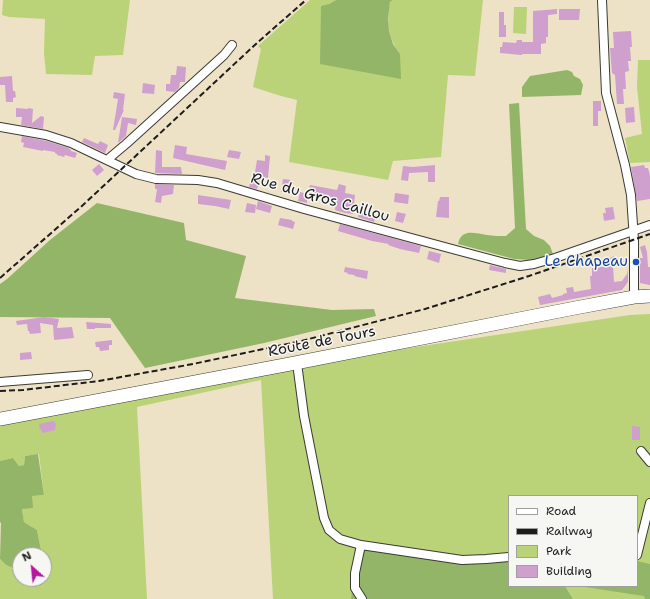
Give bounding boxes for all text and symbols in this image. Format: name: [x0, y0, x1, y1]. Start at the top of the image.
street label: Rue du Gros Caillou: [249, 170, 391, 226]
place label: Le Chapeau: [544, 253, 628, 271]
marker: Le Chapeau: [631, 257, 641, 267]
street label: Route de Tours: [267, 323, 377, 361]
legend: [508, 495, 638, 587]
text: Road: [546, 503, 576, 519]
text: Railway: [546, 523, 593, 539]
text: Park: [546, 543, 572, 559]
north arrow: [12, 547, 52, 587]
text: N: [19, 548, 34, 565]
text: Building: [546, 563, 592, 579]

